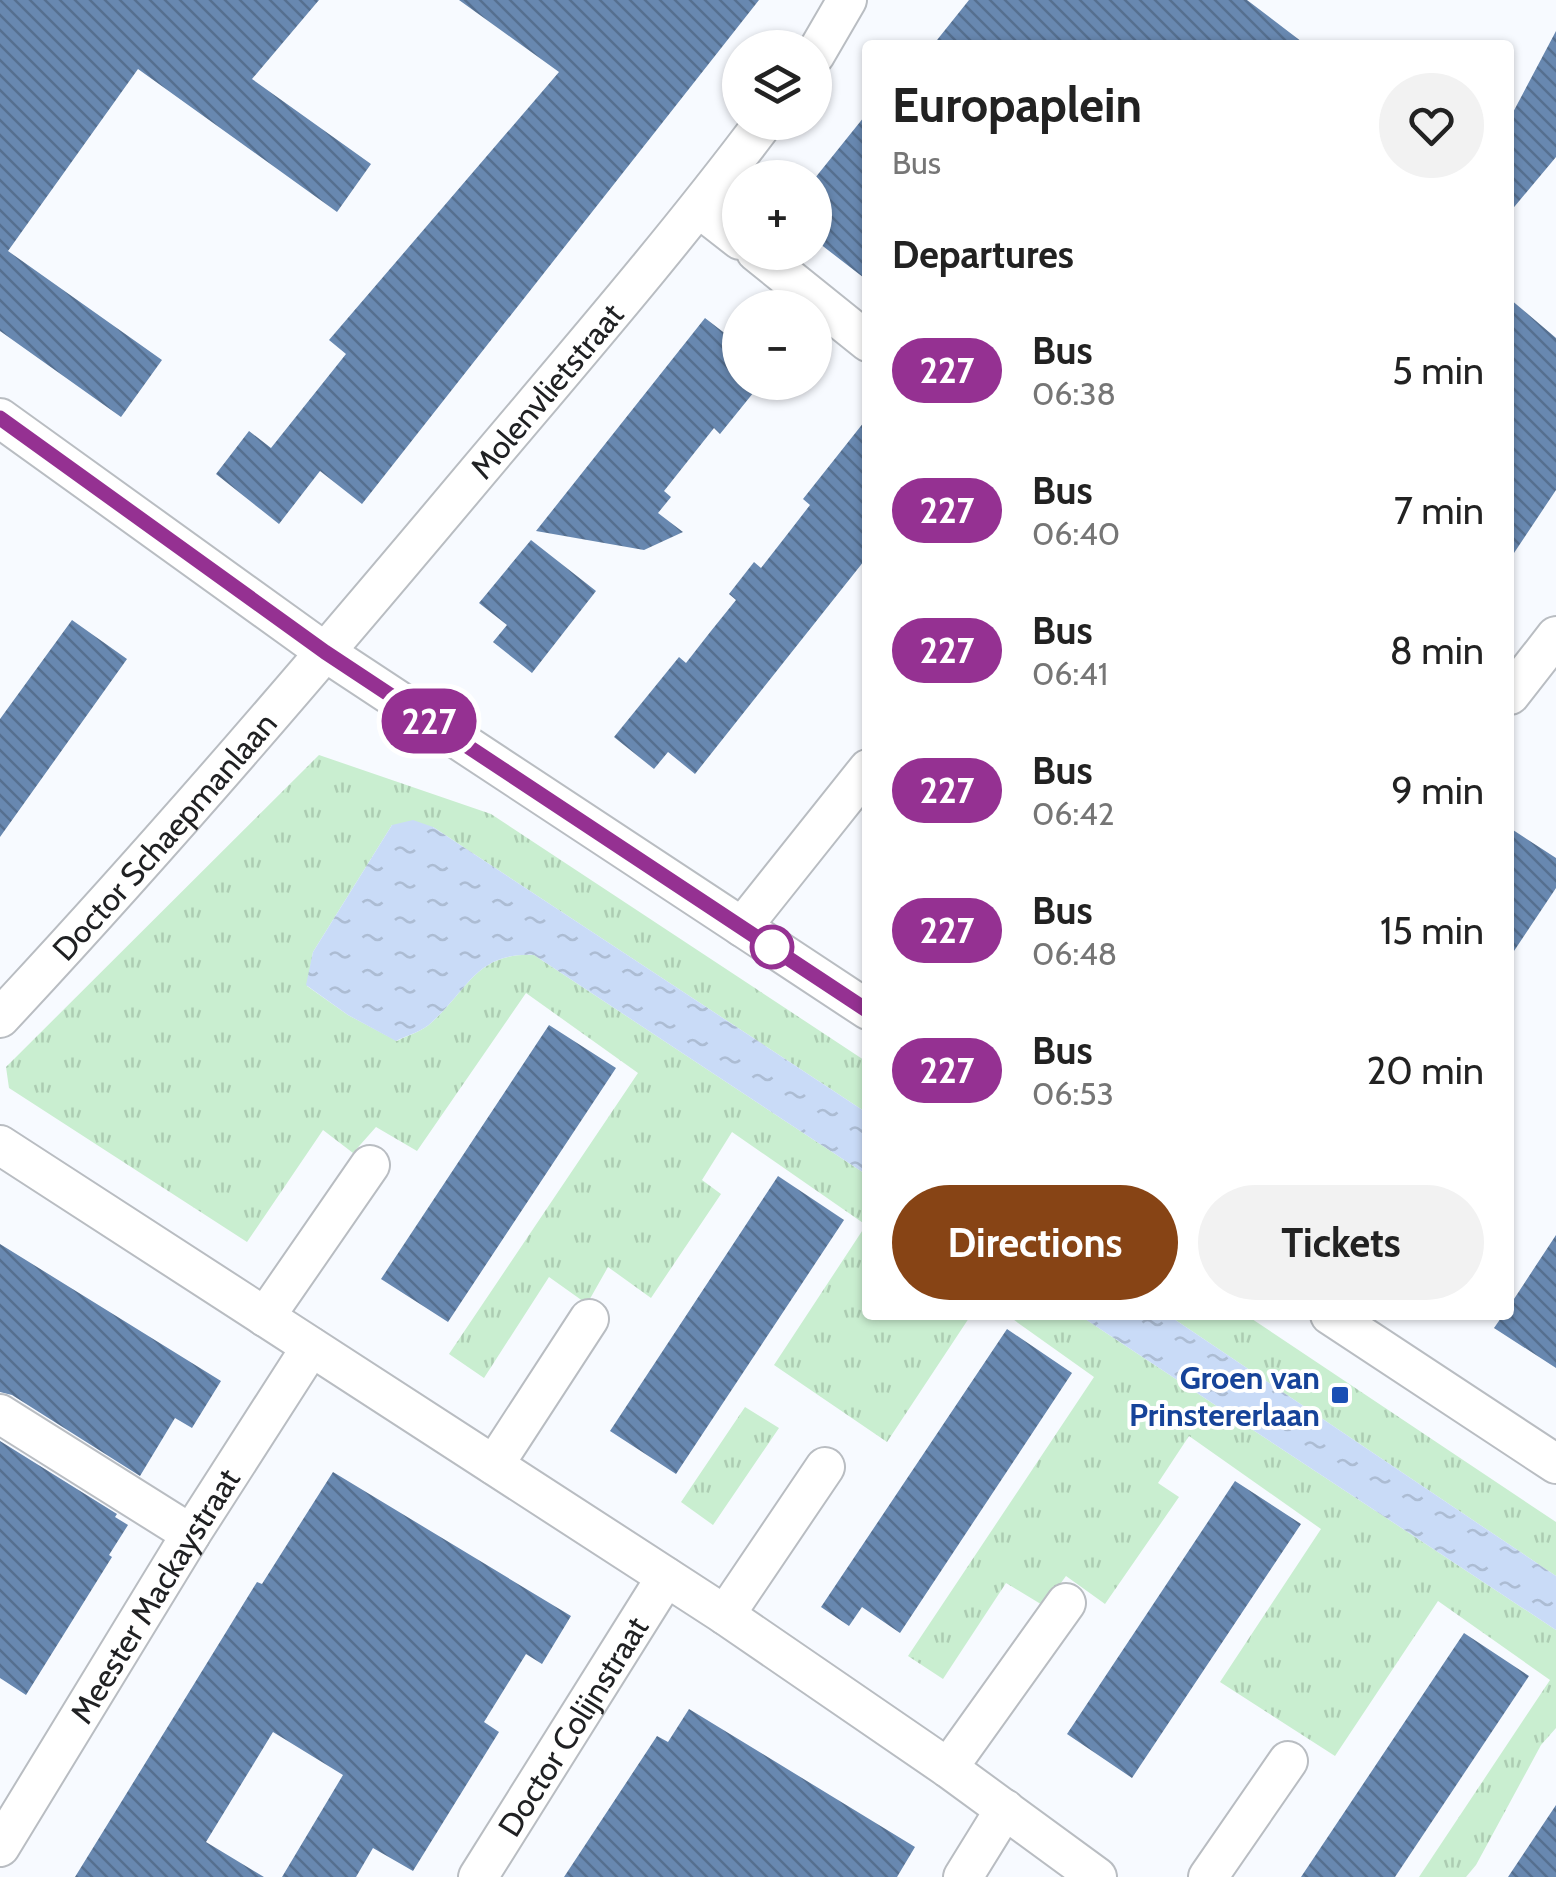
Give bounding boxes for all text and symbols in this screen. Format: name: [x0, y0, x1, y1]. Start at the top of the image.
map controls: [722, 30, 832, 400]
button: layers: [722, 30, 832, 140]
button: heart: [1379, 73, 1484, 178]
text: Europaplein: [892, 76, 1142, 134]
text: Bus: [892, 143, 941, 182]
button: +: [722, 160, 832, 270]
text: Departures: [892, 231, 1074, 278]
button: −: [722, 290, 832, 400]
street label: Molenvlietstraat: [461, 295, 631, 486]
text: Bus: [1032, 327, 1093, 374]
text: 5 min: [1392, 347, 1484, 394]
text: 227: [920, 349, 974, 392]
text: 06:38: [1032, 374, 1116, 413]
text: Bus: [1032, 467, 1093, 514]
text: 7 min: [1394, 487, 1484, 534]
text: 227: [920, 489, 974, 532]
text: 06:40: [1032, 514, 1120, 553]
text: Bus: [1032, 607, 1093, 654]
text: 8 min: [1390, 627, 1484, 674]
text: 227: [920, 629, 974, 672]
text: 06:41: [1032, 654, 1108, 693]
line badge: 227: [372, 688, 486, 754]
text: 227: [402, 700, 456, 743]
street label: Doctor Schaepmanlaan: [44, 704, 284, 968]
text: Bus: [1032, 747, 1093, 794]
text: 9 min: [1391, 767, 1484, 814]
text: 227: [920, 769, 974, 812]
text: 06:42: [1032, 794, 1114, 833]
text: Bus: [1032, 887, 1093, 934]
text: 15 min: [1380, 907, 1484, 954]
text: 227: [920, 909, 974, 952]
unlabelled marker: [751, 926, 793, 968]
text: 06:48: [1032, 934, 1117, 973]
text: Bus: [1032, 1027, 1093, 1074]
text: 20 min: [1366, 1047, 1484, 1094]
text: 227: [920, 1049, 974, 1092]
text: 06:53: [1032, 1074, 1114, 1113]
button: Directions: [892, 1185, 1178, 1300]
button: Tickets: [1198, 1185, 1484, 1300]
place label: Groen van Prinstererlaan: [1129, 1358, 1320, 1434]
marker: Groen van Prinstererlaan: [1329, 1384, 1351, 1406]
street label: Meester Mackaystraat: [61, 1461, 248, 1730]
street label: Doctor Colijnstraat: [489, 1609, 656, 1843]

